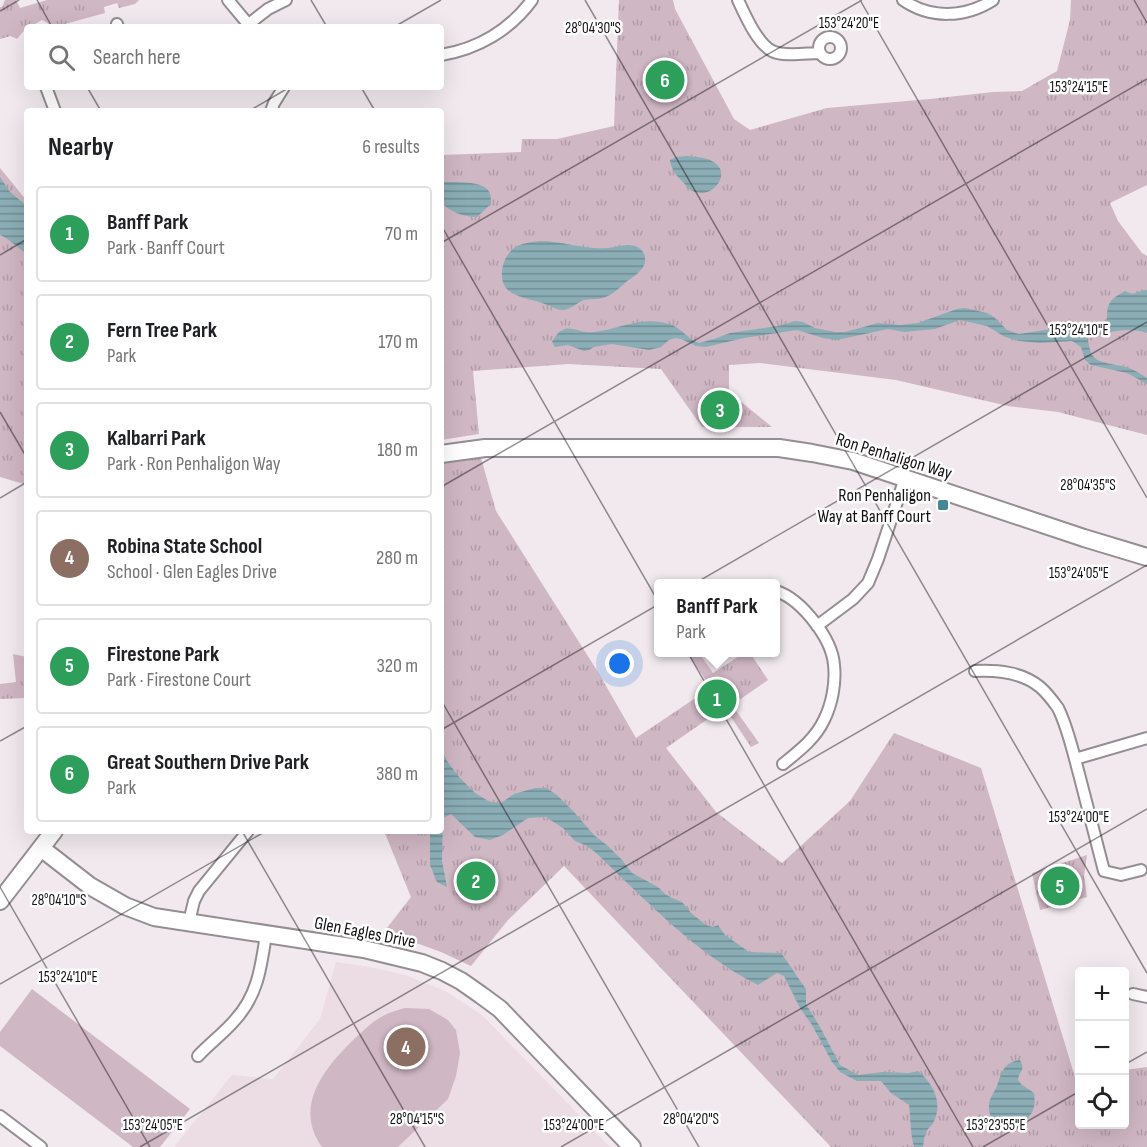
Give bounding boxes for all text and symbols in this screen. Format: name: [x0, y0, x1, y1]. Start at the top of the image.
text: 153°24'20"E: [819, 14, 879, 33]
text: 28°04'30"S: [565, 19, 621, 38]
search box: [24, 24, 444, 90]
icon: search: [45, 41, 78, 74]
text: Search here: [93, 44, 180, 71]
pin: 6: [646, 58, 684, 103]
text: 153°24'15"E: [1050, 78, 1108, 97]
text: Nearby: [48, 132, 114, 163]
text: 6 results: [362, 135, 420, 159]
text: Banff Park: [107, 209, 188, 236]
text: 1: [66, 222, 73, 246]
text: 70 m: [385, 222, 418, 246]
text: Park · Banff Court: [107, 236, 225, 260]
text: Fern Tree Park: [107, 317, 217, 344]
text: 153°24'10"E: [1049, 321, 1109, 340]
text: 2: [65, 330, 74, 354]
text: 170 m: [378, 330, 418, 354]
text: Park: [107, 344, 136, 368]
pin: 3: [700, 388, 740, 432]
text: Kalbarri Park: [107, 425, 206, 452]
street label: Ron Penhaligon Way: [833, 429, 955, 484]
text: 3: [65, 438, 74, 462]
text: 180 m: [377, 438, 418, 462]
text: Park · Ron Penhaligon Way: [107, 452, 281, 476]
text: 28°04'35"S: [1060, 476, 1116, 495]
place label: Ron Penhaligon Way at Banff Court: [818, 485, 931, 527]
marker: Ron Penhaligon Way at Banff Court: [936, 498, 950, 512]
text: Robina State School: [107, 533, 262, 560]
text: 4: [65, 546, 74, 570]
text: 280 m: [376, 546, 418, 570]
text: School · Glen Eagles Drive: [107, 560, 277, 584]
text: 153°24'05"E: [1049, 564, 1109, 583]
popup: [654, 579, 780, 657]
text: Banff Park: [676, 593, 758, 620]
text: Park: [676, 620, 706, 644]
text: Firestone Park: [107, 641, 219, 668]
your location: [605, 649, 634, 678]
text: 5: [65, 654, 74, 678]
text: 320 m: [376, 654, 418, 678]
text: Park · Firestone Court: [107, 668, 251, 692]
pin: 1: [698, 676, 736, 722]
text: Great Southern Drive Park: [107, 749, 309, 776]
text: 6: [65, 762, 74, 786]
text: 380 m: [376, 762, 418, 786]
text: Park: [107, 776, 136, 800]
text: 153°24'00"E: [1049, 808, 1109, 827]
pin: 2: [456, 858, 496, 904]
pin: 5: [1040, 864, 1080, 908]
text: 28°04'10"S: [31, 891, 87, 910]
street label: Glen Eagles Drive: [312, 912, 417, 953]
map controls: [1075, 967, 1129, 1129]
button: +: [1075, 967, 1129, 1021]
text: 153°24'10"E: [38, 968, 98, 987]
button: −: [1075, 1021, 1129, 1075]
pin: 4: [386, 1024, 426, 1070]
button: locate: [1075, 1075, 1129, 1129]
text: 28°04'15"S: [390, 1110, 444, 1129]
text: 28°04'20"S: [663, 1110, 719, 1129]
text: 153°24'05"E: [123, 1116, 183, 1135]
text: 153°24'00"E: [544, 1116, 604, 1135]
text: 153°23'55"E: [966, 1116, 1026, 1135]

